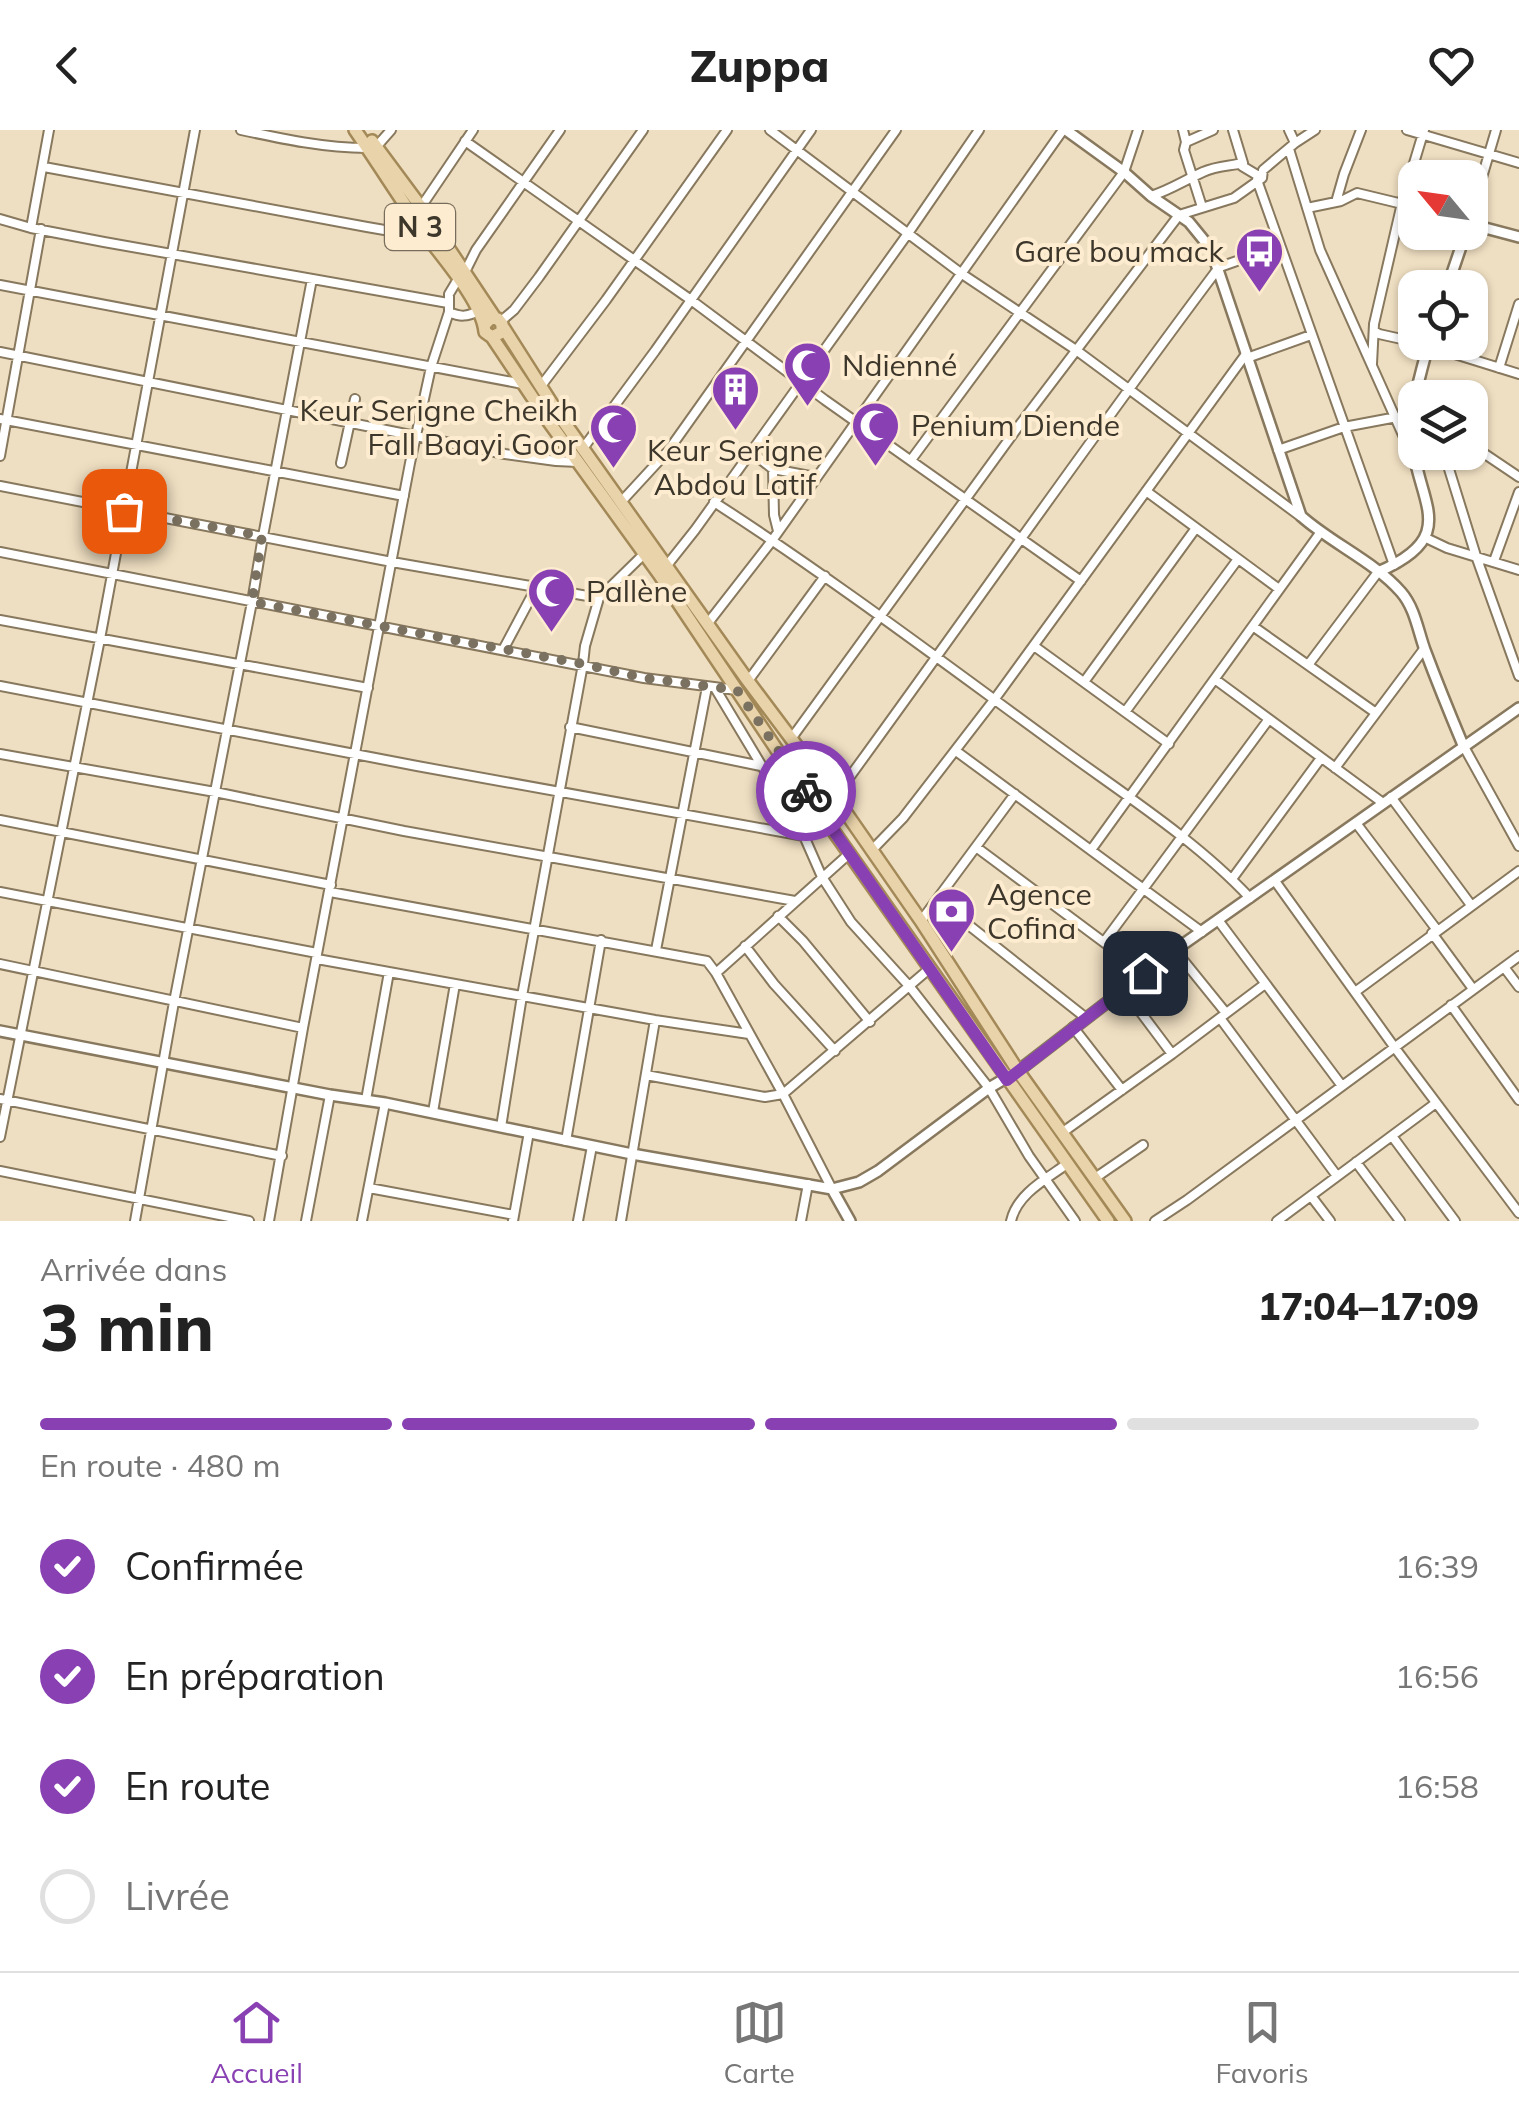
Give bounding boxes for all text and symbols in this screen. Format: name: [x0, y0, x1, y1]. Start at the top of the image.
text: Zuppa: [690, 37, 829, 93]
icon: back: [40, 38, 95, 93]
icon: heart: [1424, 38, 1479, 93]
north arrow: [1398, 160, 1488, 250]
map controls: [1398, 160, 1488, 470]
road number: N 3: [385, 204, 455, 250]
bus stop icon: Gare bou mack: [1233, 226, 1285, 294]
place label: Gare bou mack: [1014, 232, 1225, 270]
button: locate: [1398, 270, 1488, 360]
mosque icon: Ndienné: [781, 340, 833, 408]
place label: Ndienné: [842, 346, 957, 384]
building icon: Keur Serigne Abdou Latif: [709, 364, 761, 432]
button: layers: [1398, 380, 1488, 470]
place label: Keur Serigne Cheikh Fall Baayi Goor: [300, 391, 578, 463]
mosque icon: Penium Diende: [850, 400, 902, 468]
mosque icon: Keur Serigne Cheikh Fall Baayi Goor: [587, 402, 639, 470]
place label: Penium Diende: [911, 406, 1120, 444]
place label: Keur Serigne Abdou Latif: [647, 431, 823, 503]
pin: [82, 469, 167, 554]
icon: bag: [97, 484, 152, 539]
mosque icon: Pallène: [525, 566, 577, 634]
place label: Pallène: [586, 572, 687, 610]
courier: [756, 741, 856, 841]
icon: bike: [779, 764, 834, 819]
place label: Agence Cofina: [987, 875, 1092, 947]
bank icon: Agence Cofina: [926, 886, 978, 954]
pin: [1103, 931, 1188, 1016]
icon: home: [1118, 946, 1173, 1001]
text: Arrivée dans: [40, 1249, 227, 1289]
text: 17:04–17:09: [1258, 1282, 1479, 1330]
text: 3 min: [40, 1286, 214, 1367]
text: En route · 480 m: [40, 1445, 281, 1485]
icon: check: [40, 1539, 95, 1594]
text: Confirmée: [125, 1542, 304, 1590]
text: 16:39: [1395, 1546, 1479, 1586]
icon: check: [40, 1649, 95, 1704]
text: En préparation: [125, 1652, 385, 1700]
text: 16:56: [1395, 1656, 1479, 1696]
icon: check: [40, 1759, 95, 1814]
text: En route: [125, 1762, 271, 1810]
text: 16:58: [1395, 1766, 1479, 1806]
text: Livrée: [125, 1872, 230, 1920]
tab: Accueil: [210, 1995, 303, 2090]
tab: Carte: [724, 1995, 795, 2090]
tab: Favoris: [1215, 1995, 1309, 2090]

